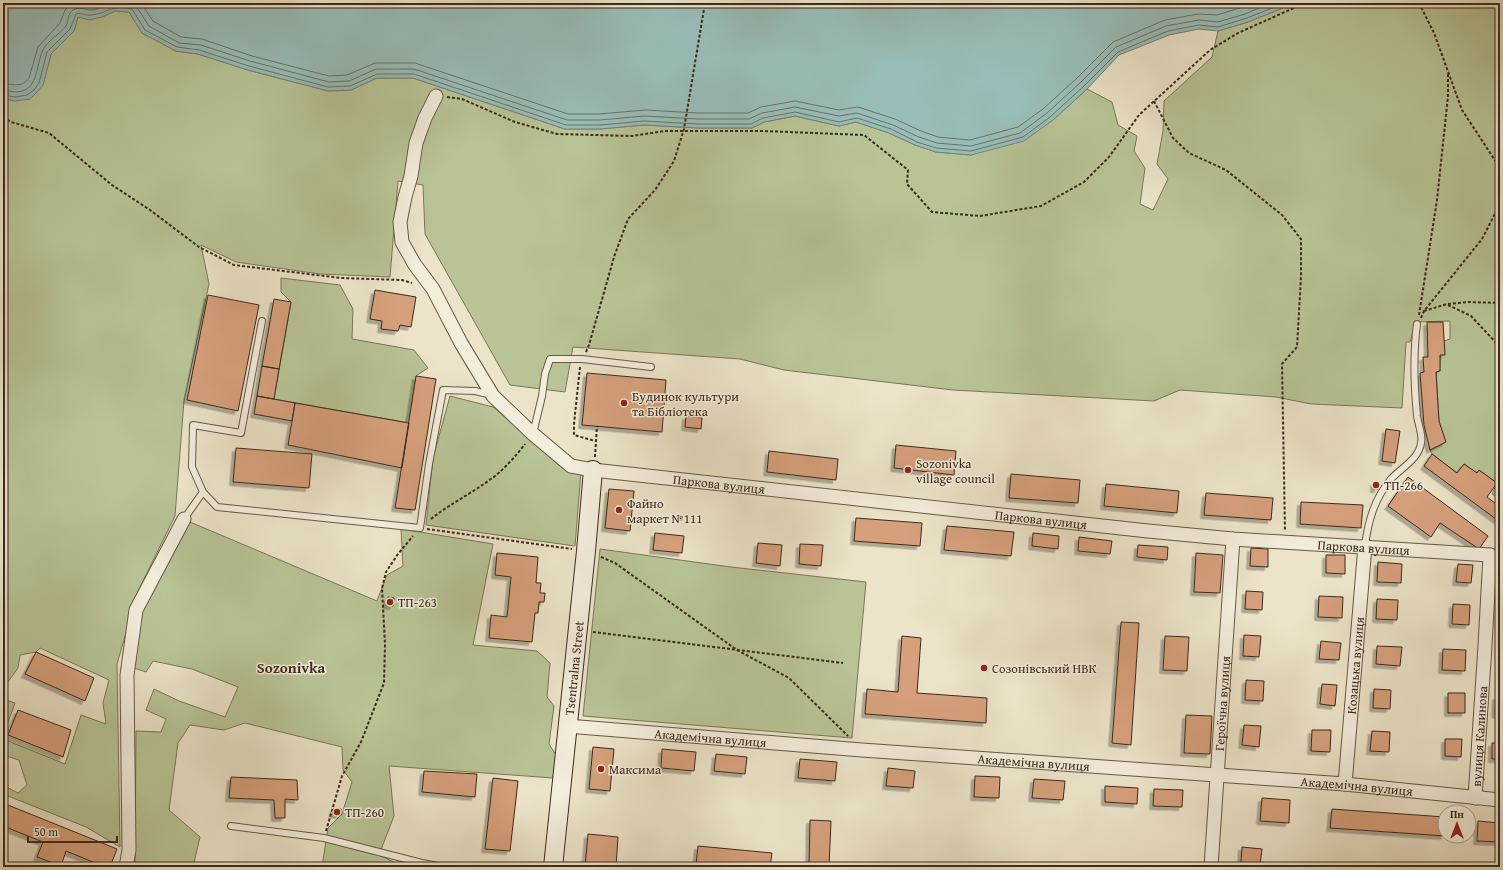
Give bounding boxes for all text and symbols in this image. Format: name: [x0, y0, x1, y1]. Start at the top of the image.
place label: Будинок культури та Бібліотека: [632, 387, 739, 421]
marker: Будинок культури та Бібліотека: [619, 398, 629, 408]
place label: Sozonivka village council: [916, 454, 995, 488]
marker: Sozonivka village council: [903, 465, 913, 475]
street label: Паркова вулиця: [672, 469, 766, 498]
place label: ТП-266: [1384, 476, 1423, 495]
marker: ТП-266: [1371, 480, 1381, 490]
place label: Файно маркет №111: [627, 494, 703, 528]
marker: Файно маркет №111: [614, 505, 624, 515]
street label: Паркова вулиця: [994, 505, 1088, 534]
street label: Паркова вулиця: [1317, 535, 1411, 560]
place label: ТП-263: [398, 593, 437, 612]
marker: ТП-263: [385, 597, 395, 607]
street label: Козацька вулиця: [1341, 615, 1369, 715]
street label: Tsentralna Street: [559, 620, 588, 716]
street label: Героїчна вулиця: [1209, 655, 1235, 752]
district label: Sozonivka: [257, 657, 326, 678]
place label: Созонівський НВК: [992, 659, 1097, 678]
marker: Созонівський НВК: [979, 663, 989, 673]
street label: вулиця Калинова: [1466, 685, 1492, 787]
street label: Академічна вулиця: [654, 724, 768, 752]
street label: Академічна вулиця: [977, 749, 1091, 776]
place label: Максима: [609, 760, 662, 779]
marker: Максима: [596, 764, 606, 774]
street label: Академічна вулиця: [1300, 771, 1414, 800]
place label: ТП-260: [345, 803, 384, 822]
north arrow: [1437, 804, 1477, 844]
text: Пн: [1450, 806, 1464, 822]
marker: ТП-260: [332, 807, 342, 817]
scale bar: [28, 818, 117, 844]
text: 50 m: [34, 823, 58, 840]

